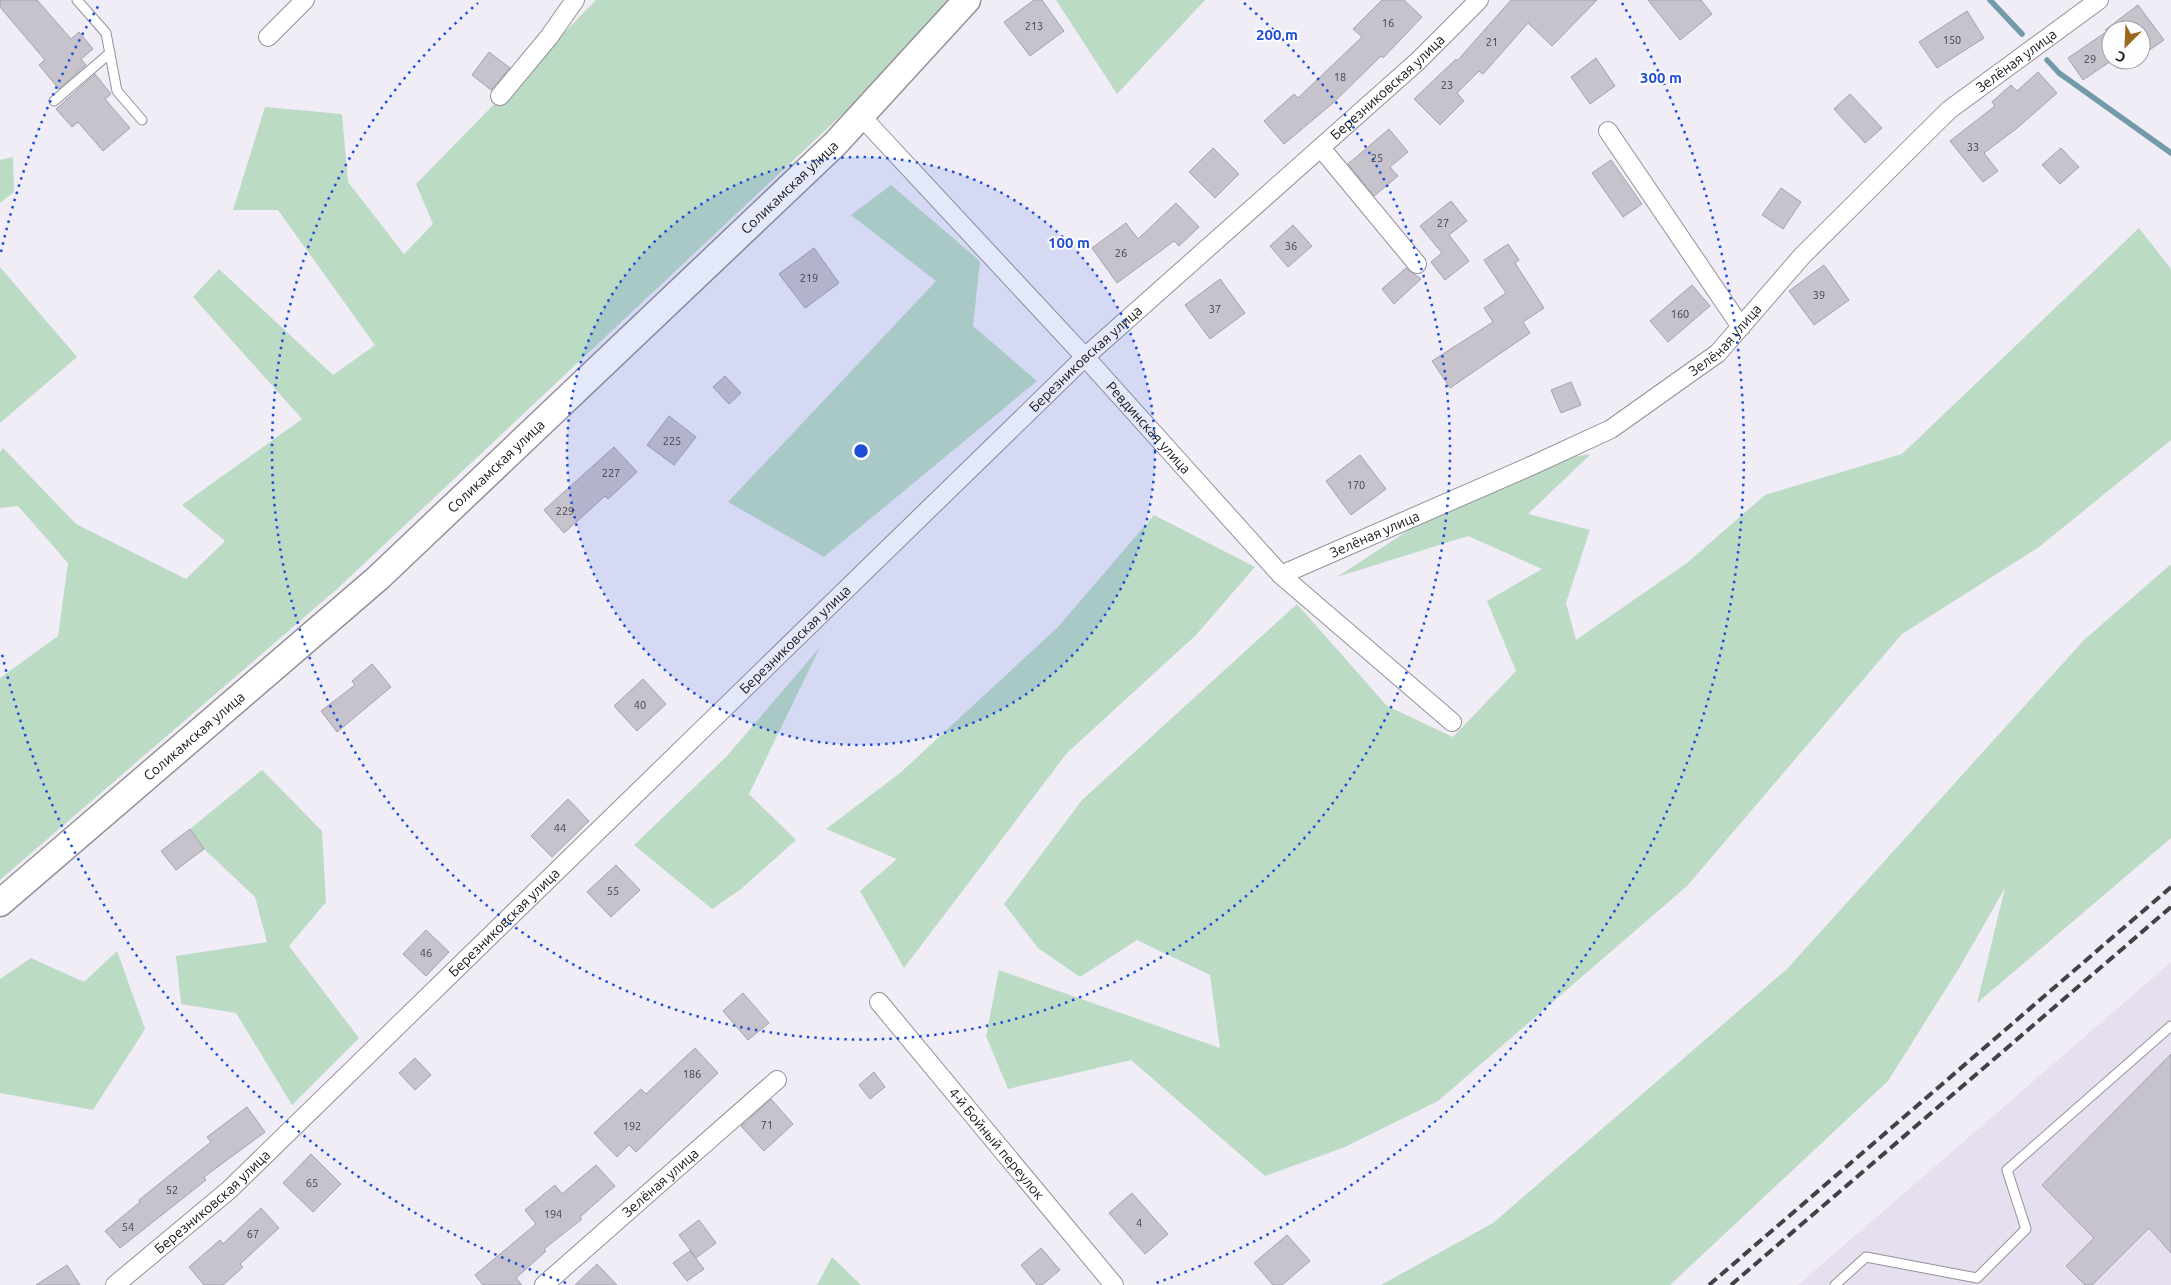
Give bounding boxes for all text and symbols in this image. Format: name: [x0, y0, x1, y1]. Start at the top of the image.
house number: 16: [1382, 17, 1394, 29]
house number: 213: [1025, 20, 1043, 32]
north arrow: [2101, 20, 2151, 70]
text: 200 m: [1256, 26, 1298, 43]
street label: Зелёная улица: [1973, 26, 2060, 96]
street label: Березниковская улица: [1327, 31, 1448, 143]
house number: 150: [1943, 34, 1961, 46]
house number: 21: [1486, 36, 1498, 48]
text: С: [2113, 48, 2128, 66]
house number: 29: [2084, 53, 2096, 65]
text: 300 m: [1640, 69, 1682, 86]
house number: 18: [1334, 71, 1346, 83]
house number: 23: [1441, 79, 1453, 91]
street label: Соликамская улица: [738, 137, 841, 237]
house number: 33: [1967, 141, 1979, 153]
house number: 25: [1371, 152, 1383, 164]
house number: 27: [1437, 217, 1449, 229]
text: 100 m: [1048, 234, 1090, 251]
house number: 36: [1285, 240, 1297, 252]
house number: 26: [1115, 247, 1127, 259]
house number: 219: [800, 272, 818, 284]
house number: 39: [1813, 289, 1825, 301]
street label: Зелёная улица: [1686, 301, 1765, 379]
street label: Березниковская улица: [1026, 302, 1145, 415]
house number: 37: [1209, 303, 1221, 315]
house number: 160: [1671, 308, 1689, 320]
street label: Ревдинская улица: [1103, 378, 1194, 477]
street label: Соликамская улица: [444, 416, 548, 516]
house number: 225: [663, 435, 681, 447]
centre of rings: [852, 442, 870, 460]
house number: 227: [602, 467, 620, 479]
house number: 170: [1347, 479, 1365, 491]
house number: 229: [556, 505, 574, 517]
street label: Зелёная улица: [1327, 508, 1422, 561]
street label: Березниковская улица: [736, 582, 854, 697]
street label: Соликамская улица: [140, 688, 248, 784]
house number: 40: [634, 699, 646, 711]
house number: 44: [554, 822, 566, 834]
street label: Березниковская улица: [445, 865, 563, 980]
house number: 55: [607, 885, 619, 897]
house number: 46: [420, 947, 432, 959]
house number: 186: [683, 1068, 701, 1080]
street label: 4-й Бойный переулок: [945, 1084, 1048, 1203]
house number: 71: [761, 1119, 773, 1131]
house number: 192: [623, 1120, 641, 1132]
street label: Зелёная улица: [619, 1145, 702, 1220]
street label: Березниковская улица: [151, 1147, 273, 1257]
house number: 65: [306, 1177, 318, 1189]
house number: 52: [166, 1184, 178, 1196]
house number: 194: [544, 1208, 562, 1220]
house number: 4: [1136, 1217, 1142, 1229]
house number: 54: [122, 1221, 134, 1233]
house number: 67: [247, 1228, 259, 1240]

